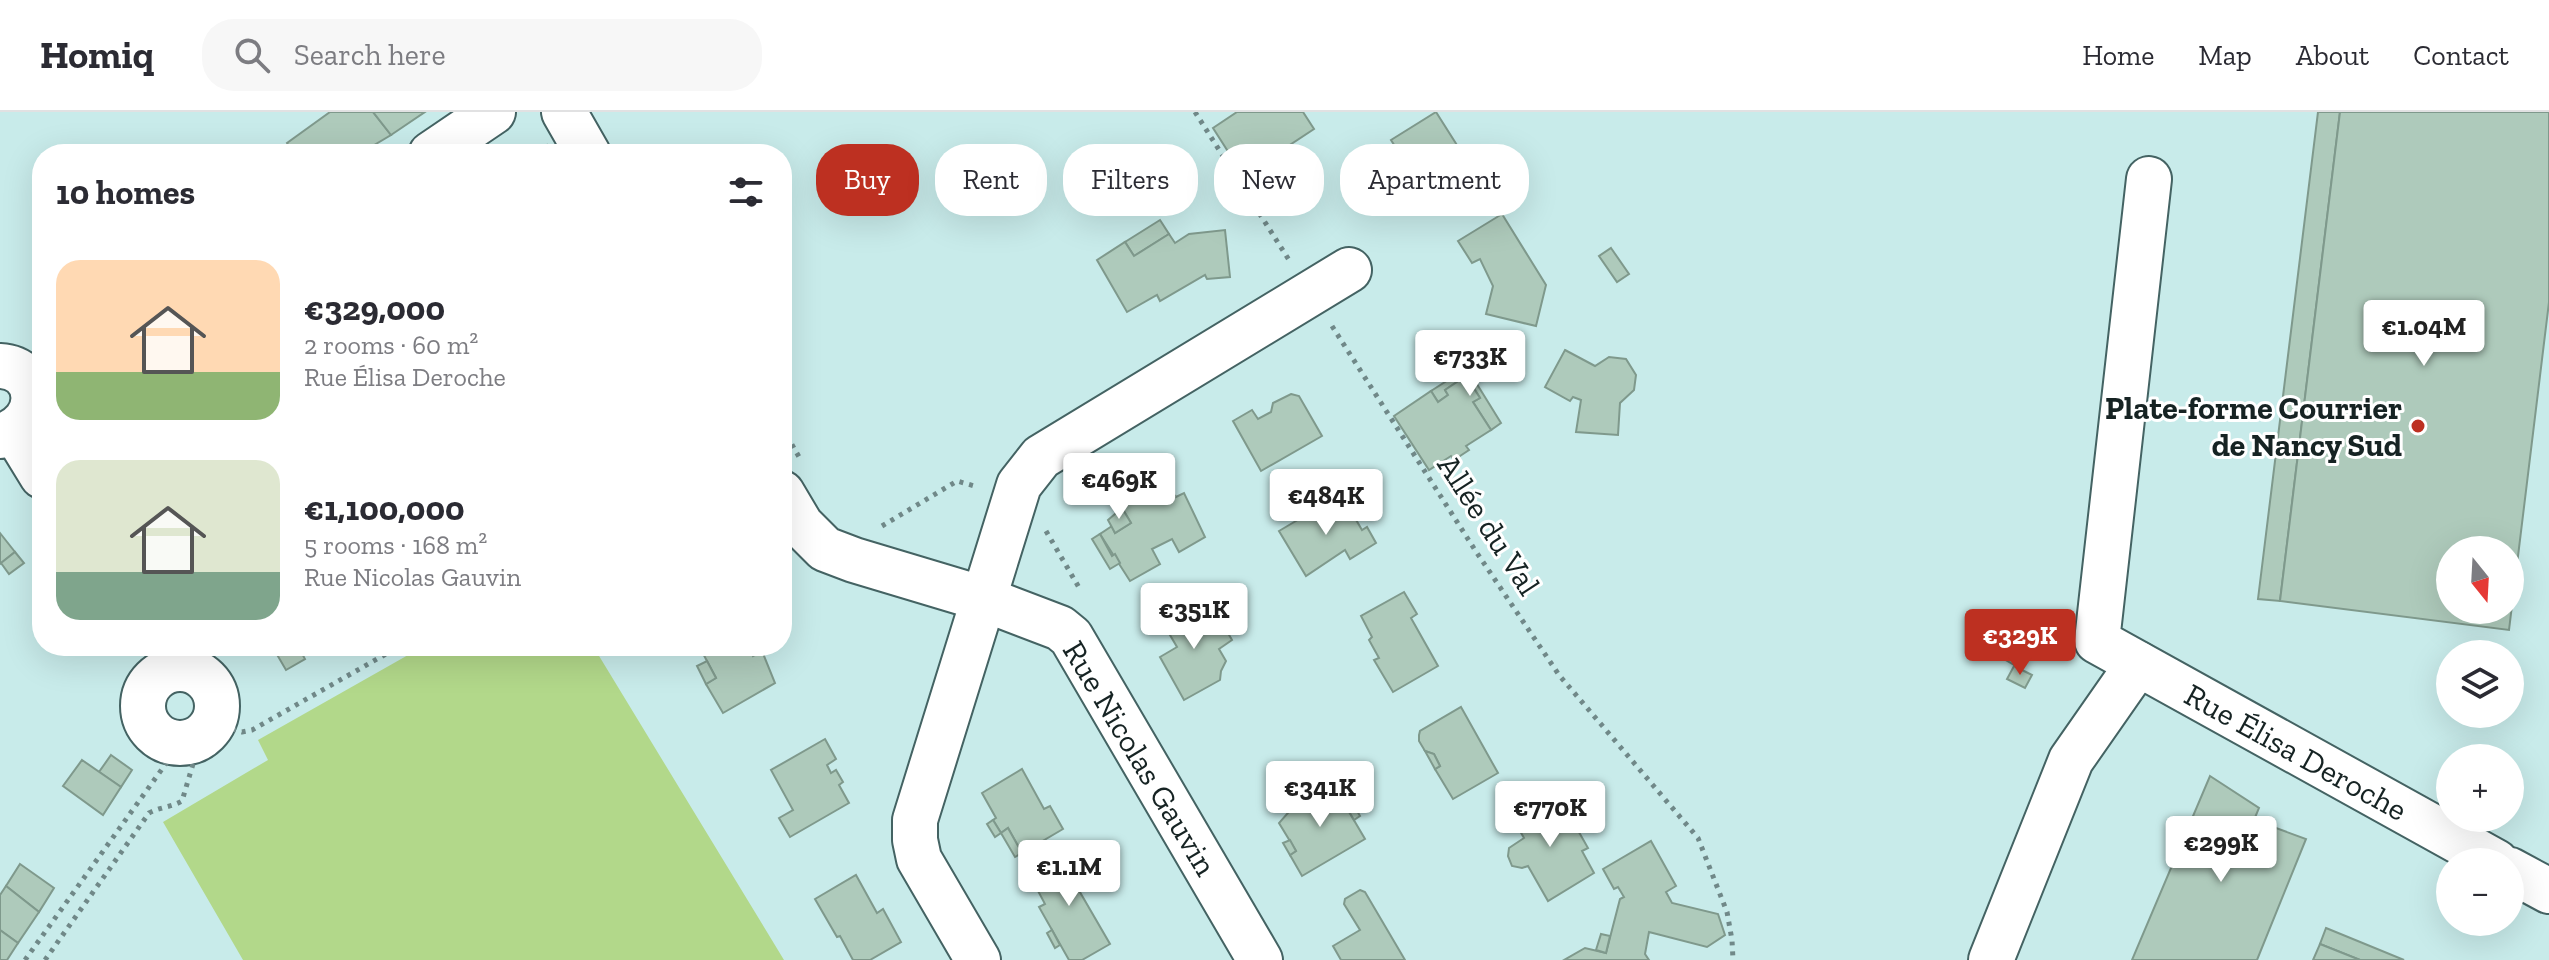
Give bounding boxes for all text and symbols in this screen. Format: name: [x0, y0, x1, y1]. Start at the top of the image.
search box: [202, 19, 762, 91]
text: Homiq: [40, 32, 154, 78]
icon: search: [230, 33, 274, 77]
text: Search here: [294, 37, 446, 73]
text: Home: [2082, 39, 2154, 72]
text: Map: [2198, 39, 2252, 72]
text: About: [2296, 39, 2369, 72]
text: Contact: [2413, 39, 2509, 72]
chip: Buy: [816, 144, 919, 216]
chip: Rent: [935, 144, 1047, 216]
chip: Filters: [1063, 144, 1198, 216]
chip: New: [1214, 144, 1324, 216]
chip: Apartment: [1340, 144, 1529, 216]
icon: filters: [724, 170, 768, 214]
text: 10 homes: [56, 172, 195, 213]
text: €329,000: [304, 288, 445, 329]
icon: home: [120, 292, 216, 388]
pin: €1.04M: [2359, 300, 2489, 368]
text: €1.04M: [2381, 310, 2467, 342]
text: 2 rooms · 60 m²: [304, 329, 478, 361]
pin: €733K: [1414, 330, 1526, 398]
text: €733K: [1433, 340, 1507, 372]
text: Rue Élisa Deroche: [304, 361, 506, 393]
place label: Plate-forme Courrier de Nancy Sud: [2105, 389, 2402, 464]
marker: Plate-forme Courrier de Nancy Sud: [2409, 417, 2427, 435]
street label: Allée du Val: [1430, 448, 1548, 602]
pin: €469K: [1063, 453, 1175, 521]
text: €469K: [1081, 463, 1157, 495]
pin: €484K: [1270, 469, 1382, 537]
text: €484K: [1288, 479, 1364, 511]
text: €1,100,000: [304, 488, 465, 529]
icon: home: [120, 492, 216, 588]
text: 5 rooms · 168 m²: [304, 529, 487, 561]
north arrow: [2436, 536, 2524, 624]
map controls: [2436, 536, 2524, 936]
text: Rue Nicolas Gauvin: [304, 561, 521, 593]
pin: €351K: [1138, 583, 1250, 651]
text: €351K: [1159, 593, 1229, 625]
pin: €329K: [1964, 609, 2076, 677]
text: €329K: [1983, 619, 2057, 651]
street label: Rue Nicolas Gauvin: [1055, 634, 1225, 883]
button: layers: [2436, 640, 2524, 728]
street label: Rue Élisa Deroche: [2178, 675, 2414, 829]
button: +: [2436, 744, 2524, 832]
pin: €341K: [1264, 761, 1376, 829]
text: €341K: [1284, 771, 1356, 803]
pin: €770K: [1494, 781, 1606, 849]
text: €770K: [1513, 791, 1587, 823]
pin: €299K: [2165, 816, 2277, 884]
text: €299K: [2184, 826, 2258, 858]
pin: €1.1M: [1013, 840, 1125, 908]
button: −: [2436, 848, 2524, 936]
text: €1.1M: [1036, 850, 1102, 882]

